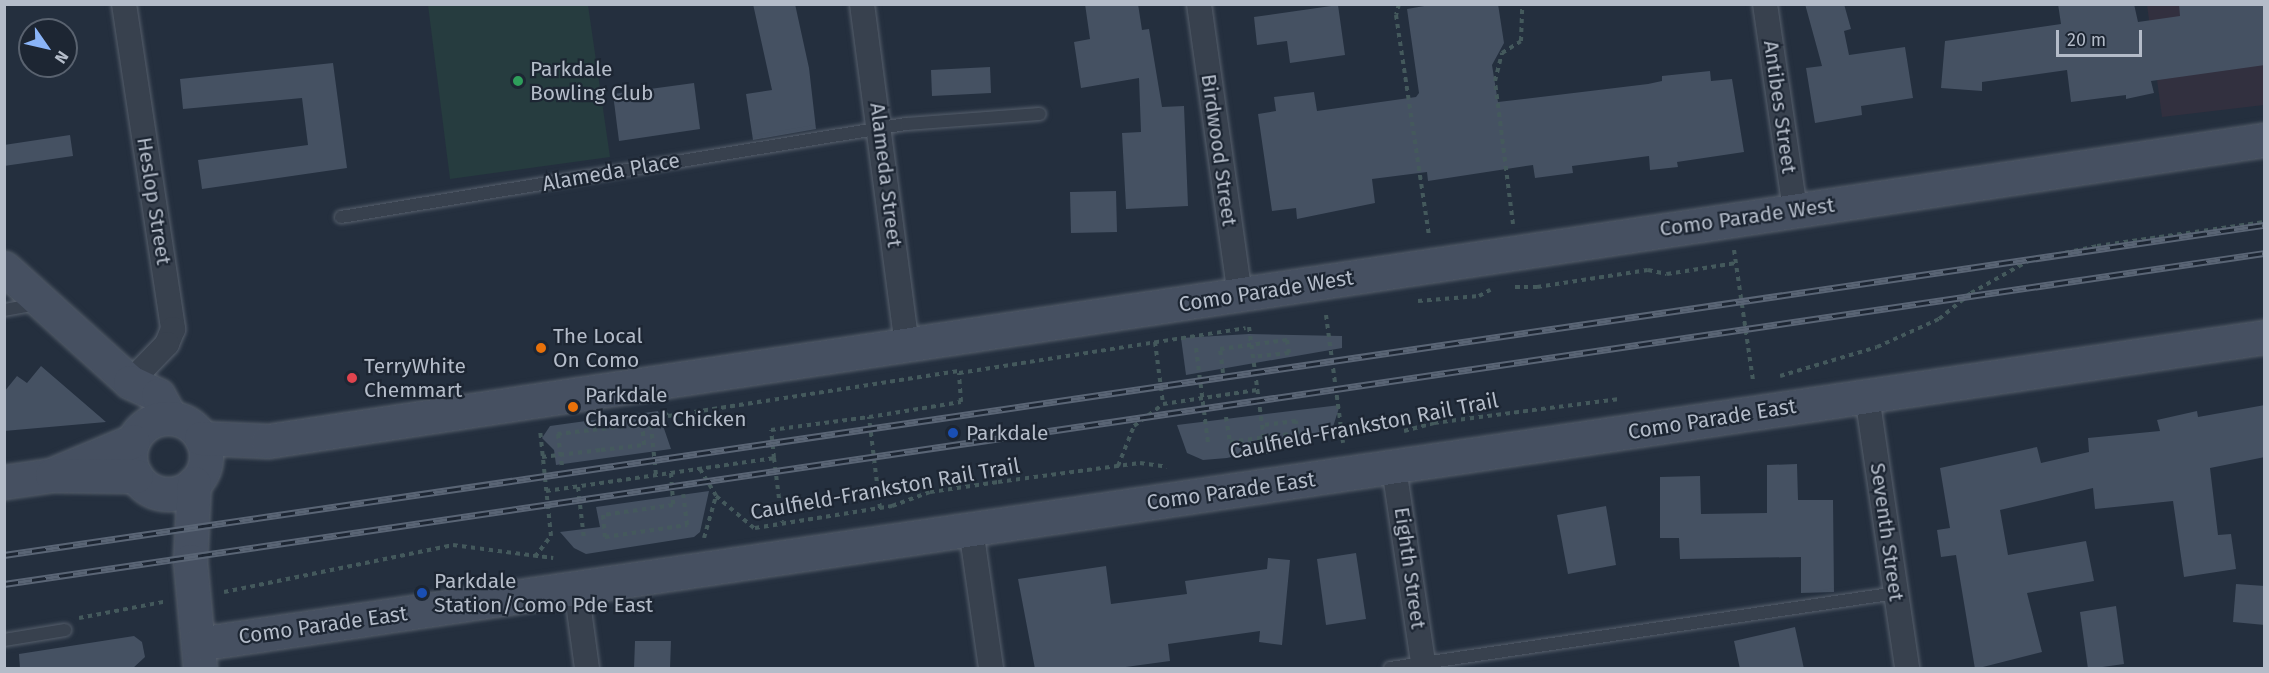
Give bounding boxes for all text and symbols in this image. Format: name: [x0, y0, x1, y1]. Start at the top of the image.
north arrow: [18, 18, 78, 78]
scale bar: [2059, 18, 2144, 56]
text: 20 m: [2067, 29, 2106, 51]
street label: Antibes Street: [1758, 39, 1802, 175]
text: N: [51, 48, 73, 67]
place label: Parkdale Bowling Club: [530, 56, 653, 106]
street label: Birdwood Street: [1196, 72, 1242, 228]
marker: Parkdale Bowling Club: [511, 74, 525, 88]
street label: Alameda Street: [865, 101, 907, 249]
street label: Heslop Street: [131, 135, 177, 267]
street label: Alameda Place: [540, 148, 682, 196]
street label: Como Parade West: [1658, 192, 1836, 242]
street label: Como Parade West: [1177, 265, 1355, 317]
place label: The Local On Como: [553, 323, 643, 373]
marker: The Local On Como: [534, 341, 548, 355]
place label: TerryWhite Chemmart: [364, 353, 466, 403]
marker: TerryWhite Chemmart: [345, 371, 359, 385]
place label: Parkdale Charcoal Chicken: [585, 382, 746, 432]
street label: Caulfield-Frankston Rail Trail: [1228, 388, 1500, 464]
street label: Como Parade East: [1626, 393, 1798, 445]
marker: Parkdale Charcoal Chicken: [566, 400, 580, 414]
place label: Parkdale: [966, 420, 1048, 446]
marker: Parkdale: [944, 424, 962, 442]
street label: Caulfield-Frankston Rail Trail: [748, 453, 1022, 525]
street label: Seventh Street: [1865, 461, 1909, 603]
street label: Como Parade East: [1145, 467, 1317, 515]
street label: Eighth Street: [1389, 505, 1431, 631]
place label: Parkdale Station/Como Pde East: [434, 568, 653, 618]
marker: Parkdale Station/Como Pde East: [415, 586, 429, 600]
street label: Como Parade East: [237, 601, 409, 649]

